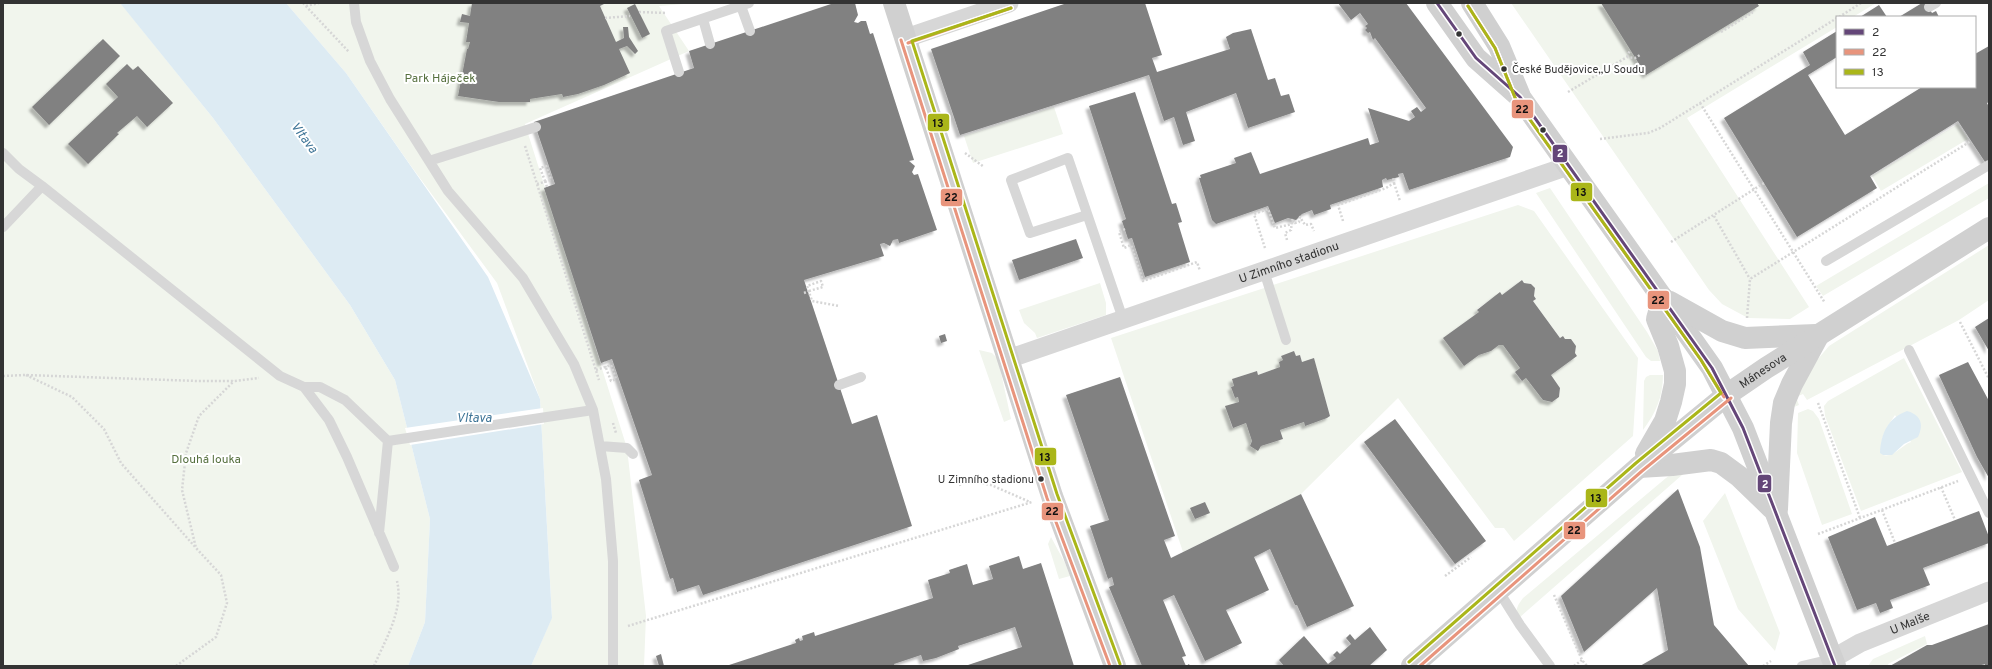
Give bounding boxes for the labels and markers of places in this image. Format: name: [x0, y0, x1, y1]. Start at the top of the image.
unlabelled marker: [1454, 29, 1464, 39]
place label: České Budějovice,,U Soudu: [1512, 62, 1644, 77]
marker: České Budějovice,,U Soudu: [1499, 64, 1509, 74]
unlabelled marker: [1538, 125, 1548, 135]
place label: U Zimního stadionu: [938, 473, 1034, 487]
marker: U Zimního stadionu: [1036, 474, 1046, 484]

